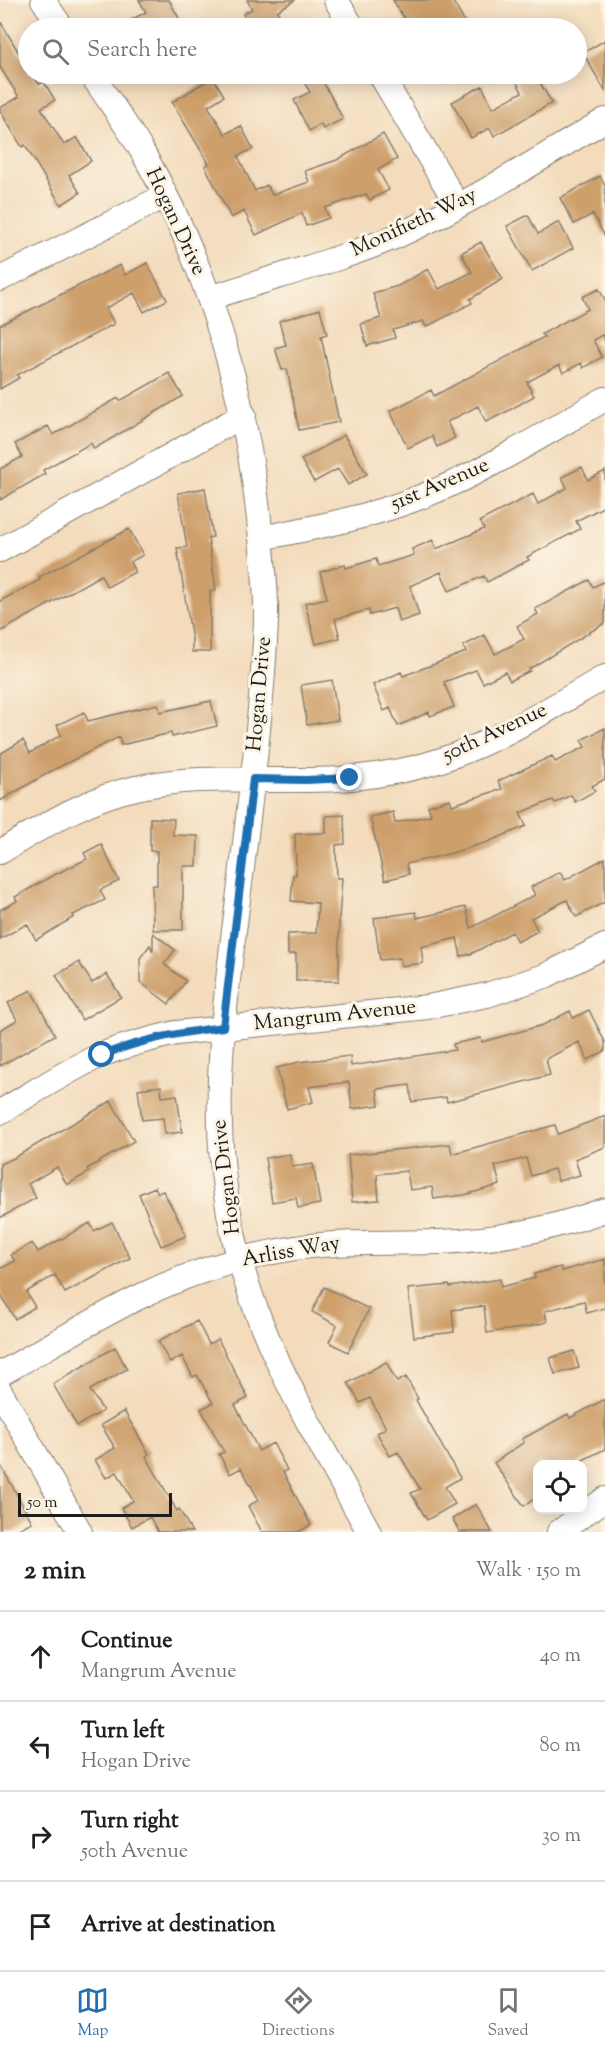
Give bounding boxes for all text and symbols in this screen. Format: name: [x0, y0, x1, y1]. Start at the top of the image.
search box: [18, 18, 587, 84]
icon: search: [39, 35, 72, 68]
text: Search here: [87, 35, 197, 67]
street label: Hogan Drive: [137, 163, 213, 281]
street label: Monifieth Way: [346, 180, 482, 265]
street label: 51st Avenue: [385, 451, 494, 520]
street label: Hogan Drive: [240, 635, 280, 753]
street label: 50th Avenue: [437, 696, 552, 771]
route end: [336, 764, 362, 790]
street label: Mangrum Avenue: [252, 993, 418, 1039]
route start: [88, 1041, 114, 1067]
street label: Hogan Drive: [205, 1118, 249, 1236]
street label: Arliss Way: [240, 1229, 343, 1275]
map controls: [533, 1460, 587, 1514]
button: locate: [533, 1460, 587, 1514]
scale bar: [18, 1490, 172, 1518]
text: 50 m: [27, 1492, 58, 1515]
text: 2 min: [24, 1553, 86, 1590]
text: Walk · 150 m: [475, 1557, 581, 1586]
text: Continue: [81, 1626, 172, 1658]
icon: ahead: [24, 1640, 57, 1673]
text: 40 m: [540, 1642, 581, 1671]
text: Mangrum Avenue: [81, 1658, 237, 1687]
text: Turn left: [81, 1716, 164, 1748]
icon: left: [24, 1730, 57, 1763]
text: 80 m: [540, 1732, 581, 1761]
text: Hogan Drive: [81, 1748, 191, 1777]
text: Turn right: [81, 1806, 178, 1838]
icon: right: [24, 1820, 57, 1853]
text: 30 m: [542, 1822, 581, 1851]
text: 50th Avenue: [81, 1838, 188, 1867]
icon: arrive: [24, 1910, 57, 1943]
text: Arrive at destination: [81, 1910, 276, 1942]
tab: Map: [76, 1984, 109, 2043]
tab: Directions: [262, 1984, 335, 2043]
tab: Saved: [487, 1984, 529, 2043]

